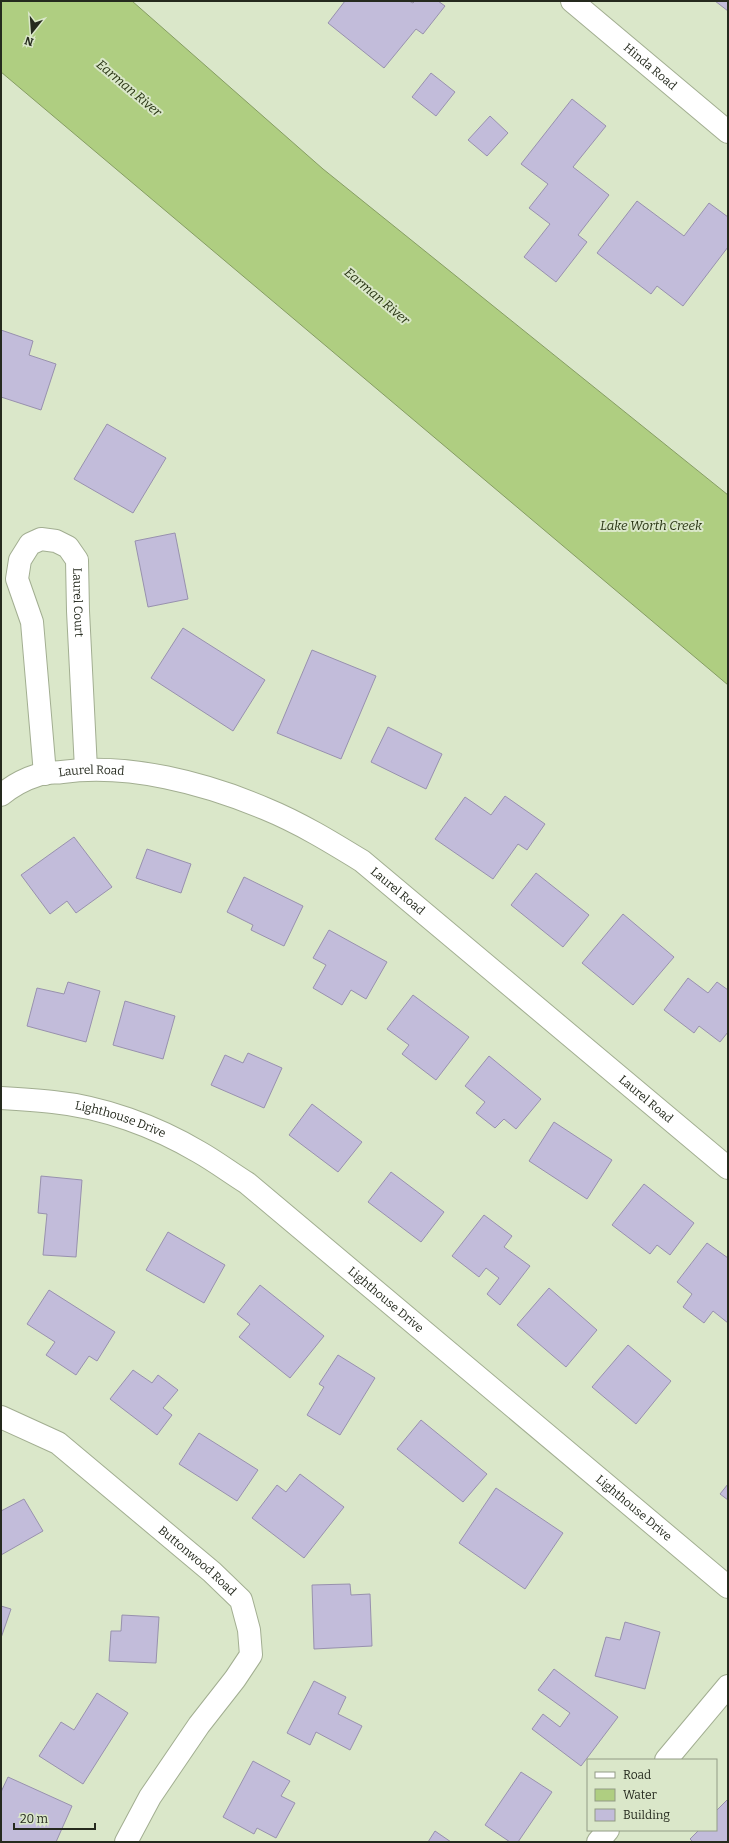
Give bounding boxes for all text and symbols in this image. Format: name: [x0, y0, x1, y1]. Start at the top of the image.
north arrow: [12, 12, 52, 52]
text: N: [23, 33, 35, 49]
street label: Hinda Road: [621, 40, 679, 93]
water label: Earman River: [93, 57, 165, 120]
water label: Earman River: [341, 265, 413, 328]
water label: Lake Worth Creek: [600, 518, 703, 533]
street label: Laurel Court: [70, 567, 86, 638]
street label: Laurel Road: [57, 763, 125, 779]
street label: Laurel Road: [368, 864, 428, 918]
street label: Laurel Road: [616, 1072, 676, 1126]
street label: Lighthouse Drive: [74, 1098, 168, 1140]
street label: Lighthouse Drive: [345, 1264, 426, 1335]
street label: Lighthouse Drive: [593, 1472, 675, 1544]
street label: Buttonwood Road: [155, 1523, 239, 1598]
legend: [587, 1759, 717, 1831]
text: Road: [623, 1768, 651, 1782]
text: Water: [623, 1788, 658, 1802]
scale bar: [14, 1805, 95, 1831]
text: Building: [623, 1808, 670, 1822]
text: 20 m: [20, 1812, 49, 1826]

